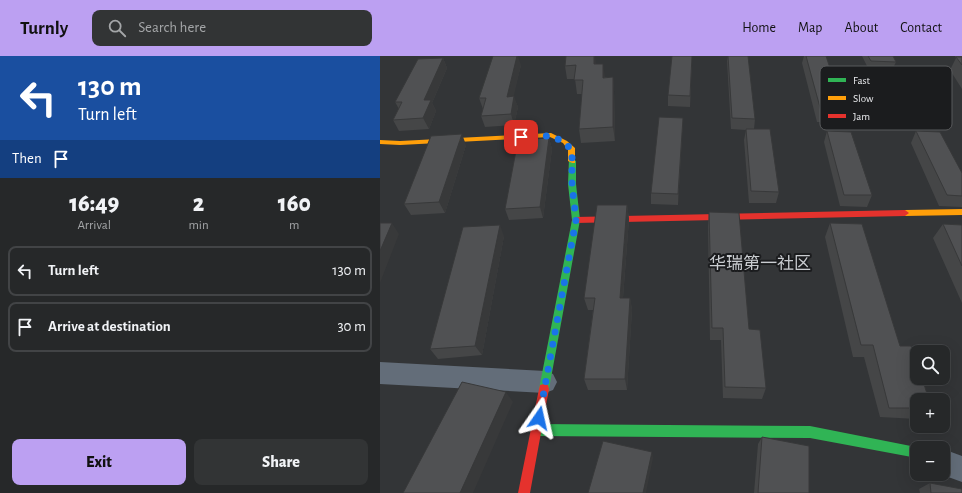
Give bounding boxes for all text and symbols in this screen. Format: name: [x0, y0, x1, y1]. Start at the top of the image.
search box: [92, 10, 372, 46]
icon: search: [106, 17, 128, 39]
text: Turnly: [20, 19, 68, 38]
text: Search here: [138, 20, 206, 35]
text: Home: [742, 21, 776, 35]
text: Map: [798, 21, 822, 35]
text: About: [844, 21, 878, 35]
text: Contact: [900, 21, 942, 35]
legend: [820, 66, 952, 130]
icon: left: [12, 72, 64, 124]
text: 130 m: [78, 73, 142, 101]
text: Fast: [853, 75, 871, 86]
text: Slow: [853, 93, 874, 104]
text: Turn left: [78, 106, 137, 124]
text: Jam: [853, 111, 870, 122]
pin: [504, 120, 538, 154]
icon: arrive: [510, 126, 532, 148]
icon: arrive: [50, 148, 72, 170]
text: Then: [12, 151, 42, 166]
text: 16:49: [69, 192, 119, 216]
text: 2: [193, 192, 204, 216]
text: 160: [278, 192, 311, 216]
text: Arrival: [77, 219, 111, 232]
text: min: [188, 219, 209, 232]
text: m: [289, 219, 300, 232]
district label: 华瑞第一社区: [709, 254, 811, 272]
icon: left: [14, 260, 36, 282]
text: Turn left: [48, 263, 99, 278]
text: 130 m: [332, 263, 366, 278]
icon: arrive: [14, 316, 36, 338]
text: Arrive at destination: [48, 319, 171, 334]
text: 30 m: [337, 319, 366, 334]
map controls: [910, 345, 950, 481]
button: search: [910, 345, 950, 385]
button: +: [910, 393, 950, 433]
position arrow: [518, 397, 560, 439]
button: Exit: [12, 439, 186, 485]
button: Share: [194, 439, 368, 485]
button: −: [910, 441, 950, 481]

